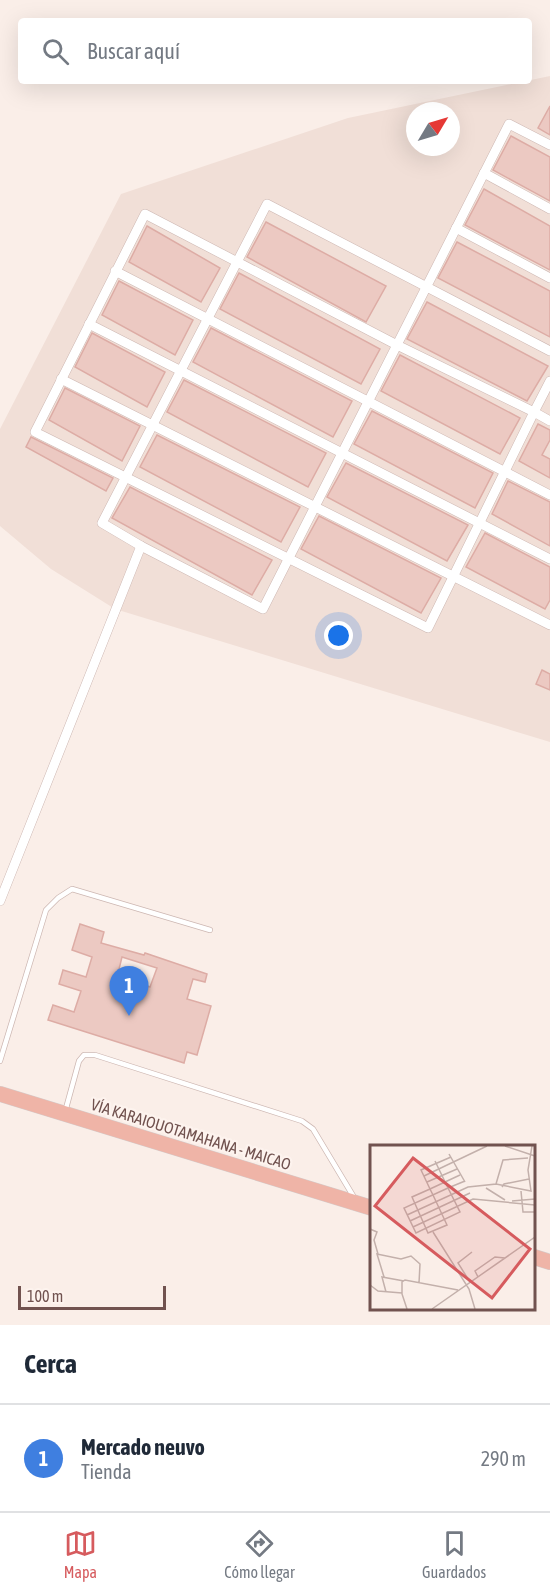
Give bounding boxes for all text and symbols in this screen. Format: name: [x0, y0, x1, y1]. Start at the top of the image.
search box: [18, 18, 532, 84]
icon: search: [39, 35, 72, 68]
text: Buscar aquí: [87, 38, 180, 64]
north arrow: [406, 102, 460, 156]
your location: [324, 621, 353, 650]
pin: 1: [110, 966, 148, 1016]
street label: VÍA KARAIOUOTAMAHANA - MAICAO: [89, 1095, 293, 1173]
inset map: [370, 1145, 535, 1310]
scale bar: [18, 1283, 166, 1310]
text: 100 m: [27, 1287, 63, 1305]
text: Cerca: [24, 1349, 77, 1379]
text: Mercado neuvo: [81, 1434, 205, 1460]
text: 1: [39, 1447, 48, 1470]
text: 290 m: [481, 1447, 526, 1470]
text: Tienda: [81, 1460, 132, 1483]
tab: Mapa: [64, 1527, 97, 1581]
tab: Cómo llegar: [224, 1527, 295, 1581]
tab: Guardados: [422, 1527, 486, 1581]

